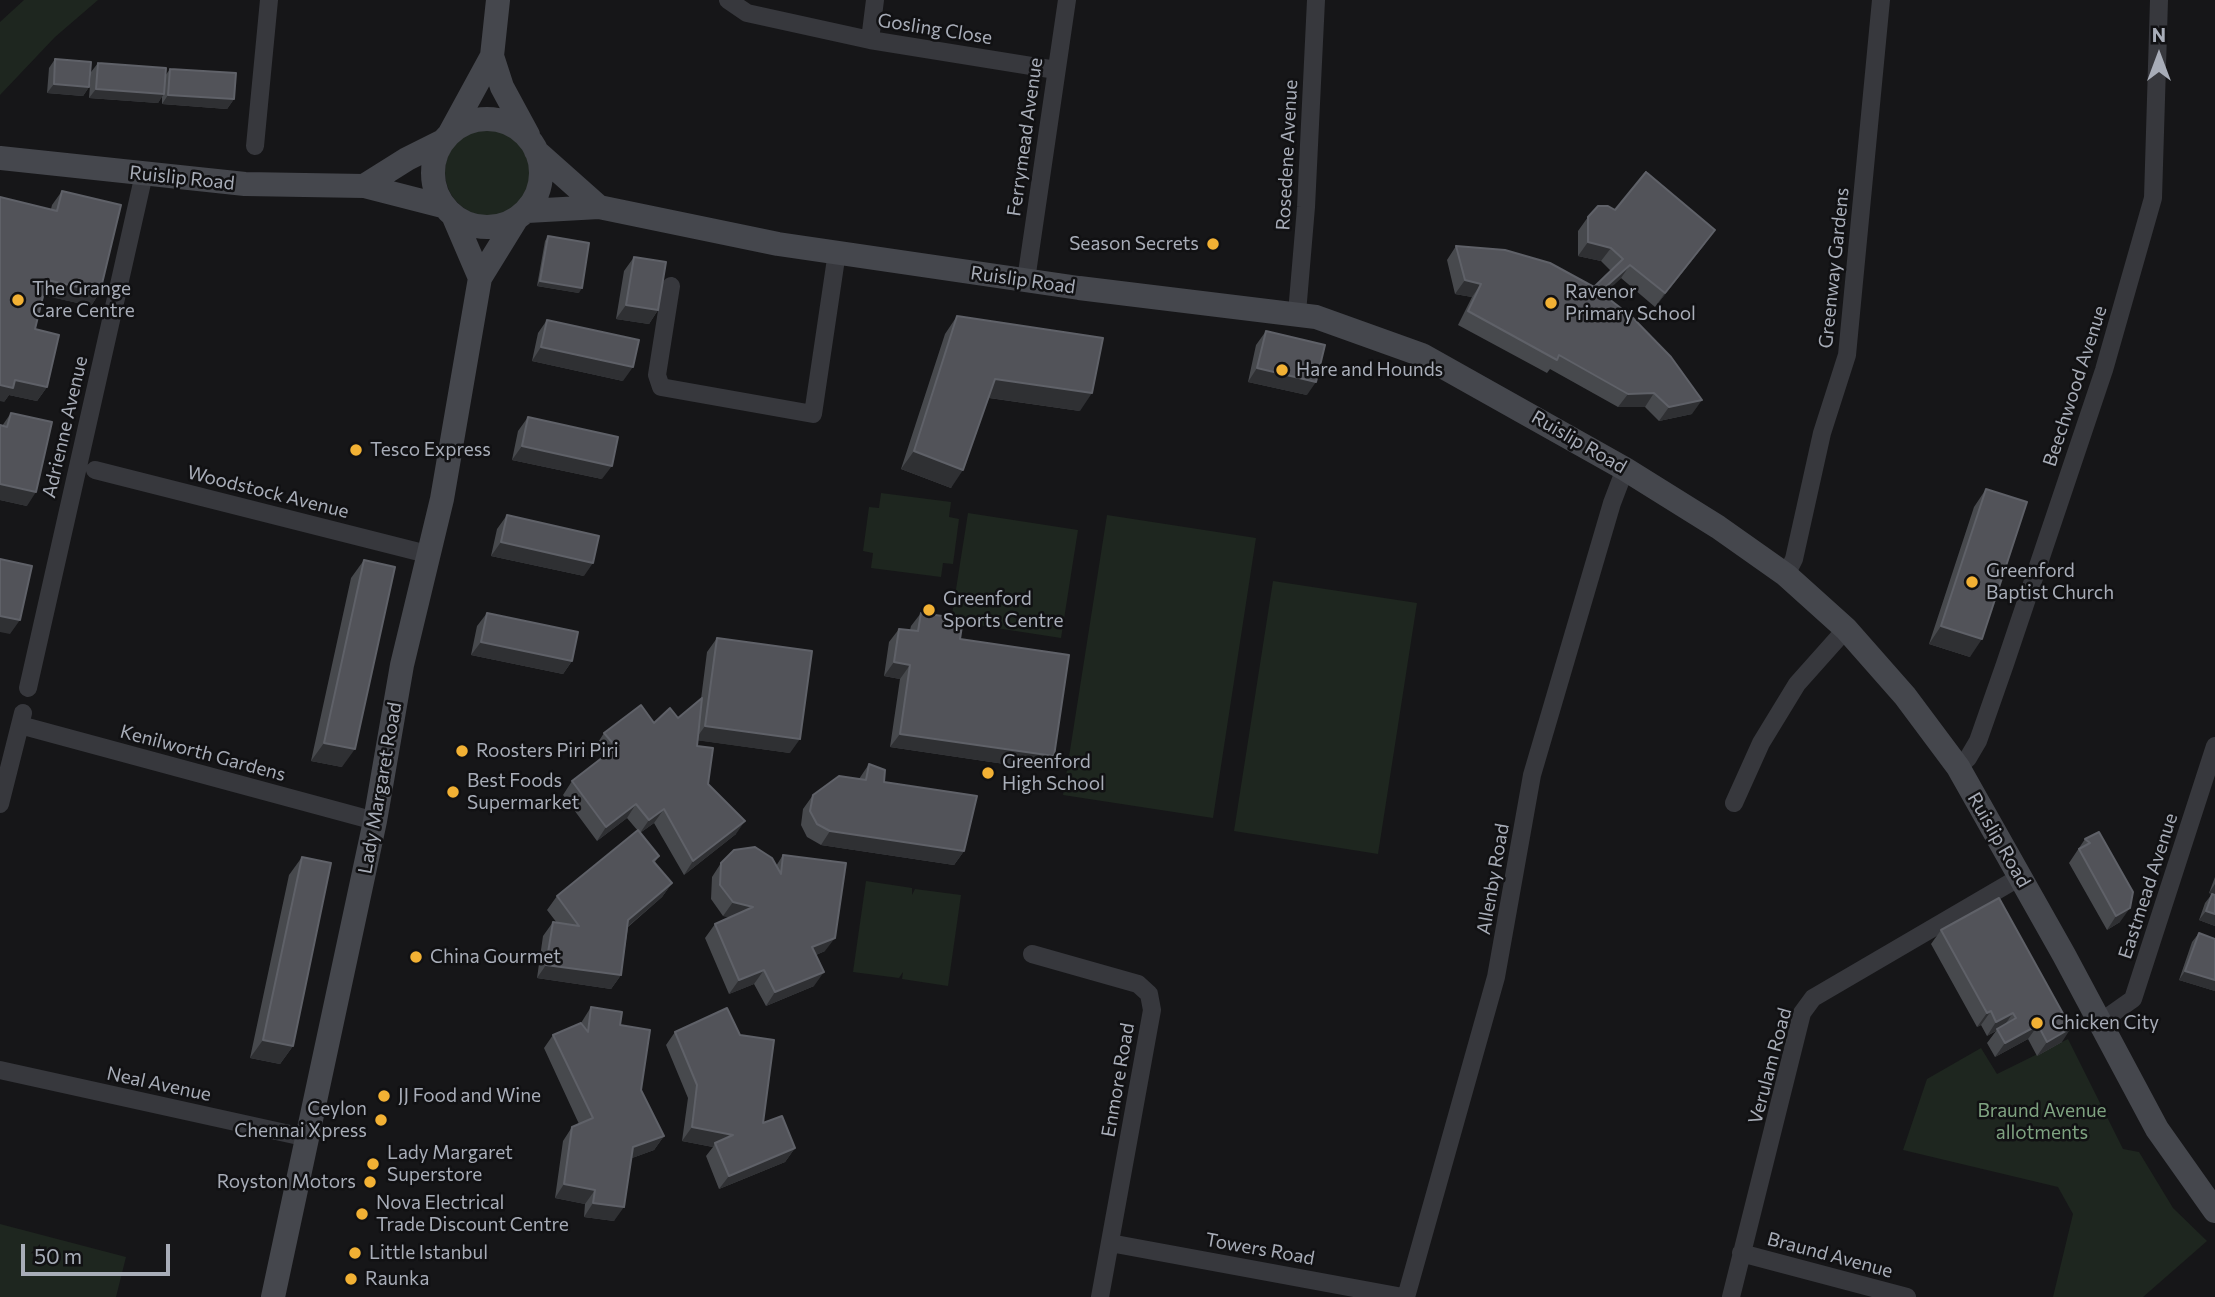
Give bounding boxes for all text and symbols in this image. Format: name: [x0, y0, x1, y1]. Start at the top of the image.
street label: Gosling Close: [876, 9, 994, 49]
north arrow: [2124, 21, 2194, 91]
text: N: [2152, 23, 2166, 46]
street label: Ferrymead Avenue: [1003, 56, 1047, 218]
street label: Rosedene Avenue: [1272, 79, 1302, 231]
street label: Ruislip Road: [128, 161, 236, 195]
street label: Greenway Gardens: [1814, 186, 1854, 350]
place label: Season Secrets: [1069, 233, 1199, 255]
marker: Season Secrets: [1205, 236, 1221, 252]
street label: Ruislip Road: [969, 261, 1077, 299]
place label: The Grange Care Centre: [32, 278, 135, 322]
place label: Ravenor Primary School: [1565, 281, 1696, 325]
marker: The Grange Care Centre: [10, 292, 26, 308]
marker: Ravenor Primary School: [1543, 295, 1559, 311]
street label: Beechwood Avenue: [2038, 303, 2112, 469]
street label: Adrienne Avenue: [38, 354, 92, 500]
place label: Hare and Hounds: [1296, 359, 1443, 381]
marker: Hare and Hounds: [1274, 362, 1290, 378]
street label: Ruislip Road: [1528, 406, 1630, 478]
place label: Tesco Express: [370, 439, 491, 461]
marker: Tesco Express: [348, 442, 364, 458]
street label: Woodstock Avenue: [185, 461, 351, 523]
place label: Greenford Baptist Church: [1986, 560, 2114, 604]
marker: Greenford Baptist Church: [1964, 574, 1980, 590]
place label: Greenford Sports Centre: [943, 588, 1063, 632]
marker: Greenford Sports Centre: [921, 602, 937, 618]
street label: Lady Margaret Road: [354, 700, 406, 876]
street label: Kenilworth Gardens: [118, 720, 288, 786]
place label: Roosters Piri Piri: [476, 740, 619, 762]
marker: Roosters Piri Piri: [454, 743, 470, 759]
place label: Greenford High School: [1002, 751, 1105, 795]
marker: Greenford High School: [980, 765, 996, 781]
place label: Best Foods Supermarket: [467, 770, 579, 814]
marker: Best Foods Supermarket: [445, 784, 461, 800]
street label: Ruislip Road: [1963, 789, 2035, 891]
street label: Eastmead Avenue: [2114, 810, 2182, 962]
street label: Allenby Road: [1472, 822, 1514, 936]
place label: China Gourmet: [430, 946, 561, 968]
marker: China Gourmet: [408, 949, 424, 965]
street label: Verulam Road: [1744, 1005, 1796, 1127]
place label: Chicken City: [2051, 1012, 2159, 1034]
marker: Chicken City: [2029, 1015, 2045, 1031]
street label: Enmore Road: [1097, 1021, 1139, 1139]
street label: Neal Avenue: [105, 1062, 213, 1106]
place label: JJ Food and Wine: [398, 1085, 541, 1107]
marker: JJ Food and Wine: [376, 1088, 392, 1104]
place label: Ceylon Chennai Xpress: [234, 1098, 367, 1142]
park label: Braund Avenue allotments: [1977, 1100, 2107, 1144]
marker: Ceylon Chennai Xpress: [373, 1112, 389, 1128]
place label: Lady Margaret Superstore: [387, 1142, 513, 1186]
marker: Lady Margaret Superstore: [365, 1156, 381, 1172]
place label: Royston Motors: [217, 1171, 356, 1193]
marker: Royston Motors: [362, 1174, 378, 1190]
place label: Nova Electrical Trade Discount Centre: [376, 1192, 569, 1236]
marker: Nova Electrical Trade Discount Centre: [354, 1206, 370, 1222]
street label: Braund Avenue: [1765, 1227, 1895, 1283]
street label: Towers Road: [1204, 1228, 1316, 1270]
scale bar: [24, 1230, 173, 1274]
place label: Little Istanbul: [369, 1242, 488, 1264]
text: 50 m: [34, 1243, 82, 1268]
marker: Little Istanbul: [347, 1245, 363, 1261]
place label: Raunka: [365, 1268, 429, 1290]
marker: Raunka: [343, 1271, 359, 1287]

